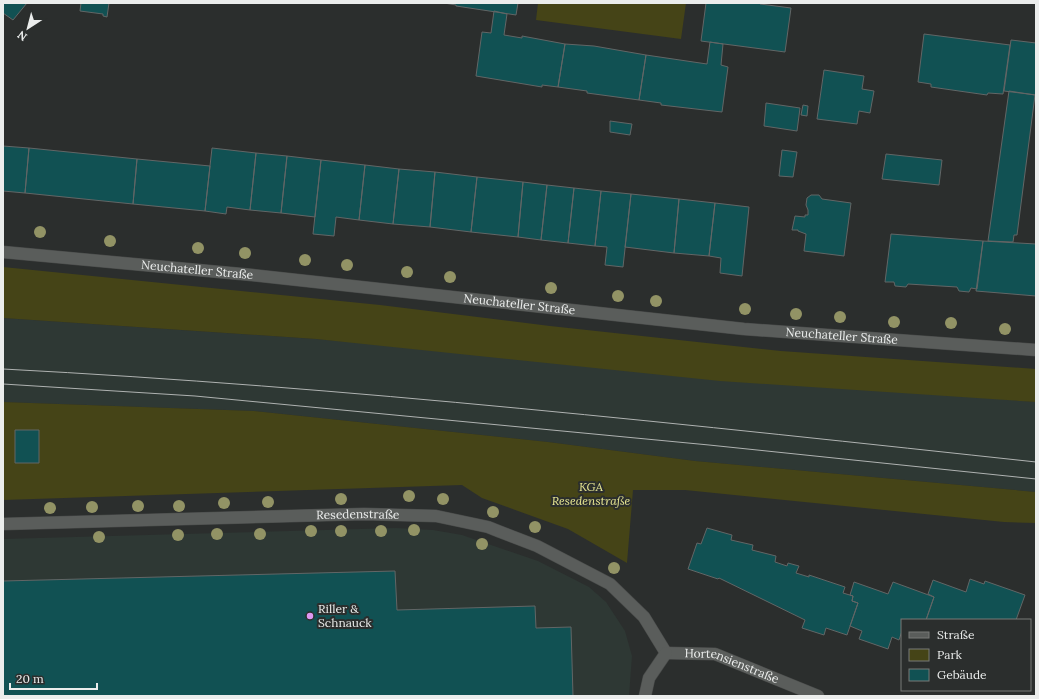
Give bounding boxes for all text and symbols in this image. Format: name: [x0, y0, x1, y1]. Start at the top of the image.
north arrow: [8, 8, 48, 48]
text: N: [14, 28, 30, 44]
street label: Neuchateller Straße: [141, 257, 254, 282]
street label: Neuchateller Straße: [463, 290, 577, 317]
street label: Neuchateller Straße: [785, 324, 899, 347]
park label: KGA Resedenstraße: [552, 479, 631, 508]
street label: Resedenstraße: [316, 506, 400, 522]
place label: Riller & Schnauck: [318, 601, 372, 630]
marker: Riller & Schnauck: [305, 611, 315, 621]
legend: [901, 619, 1031, 691]
text: Straße: [937, 627, 975, 642]
street label: Hortensienstraße: [684, 645, 782, 687]
text: Park: [937, 647, 963, 662]
scale bar: [10, 665, 97, 691]
text: Gebäude: [937, 667, 987, 682]
text: 20 m: [16, 671, 44, 686]

